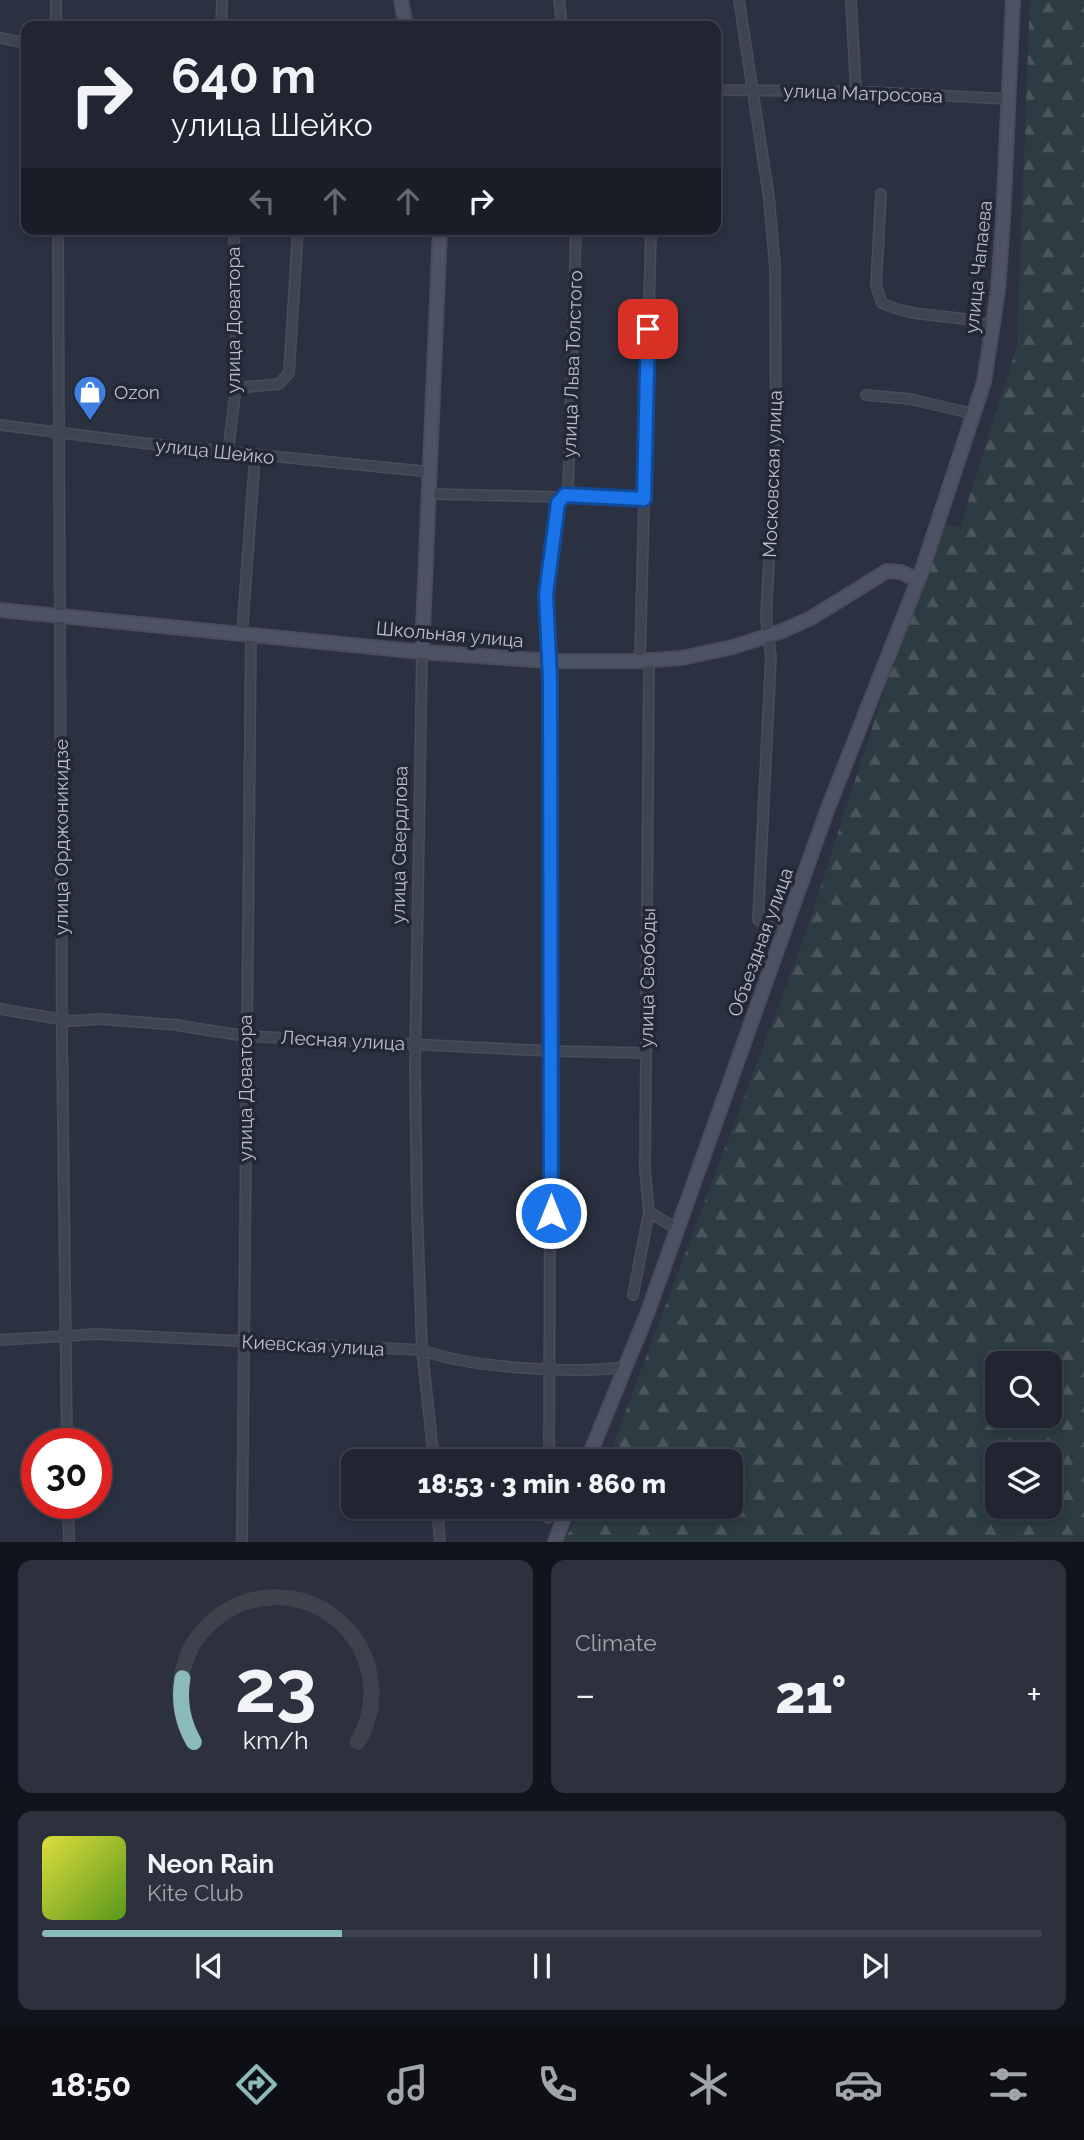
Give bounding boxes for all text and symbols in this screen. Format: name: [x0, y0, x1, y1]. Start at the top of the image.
text: 640 m: [171, 47, 316, 104]
icon: right: [56, 49, 147, 140]
street label: улица Матросова: [783, 79, 943, 107]
text: улица Шейко: [171, 106, 373, 143]
icon: left: [243, 182, 281, 220]
icon: ahead: [316, 182, 354, 220]
icon: ahead: [389, 182, 427, 220]
icon: right: [462, 182, 500, 220]
street label: улица Чапаева: [960, 199, 996, 335]
street label: улица Доватора: [222, 247, 244, 393]
street label: улица Льва Толстого: [558, 270, 586, 458]
pin: [618, 299, 678, 359]
icon: arrive: [629, 310, 667, 348]
shop icon: Ozon: [71, 373, 109, 422]
place label: Ozon: [114, 381, 160, 403]
street label: Московская улица: [758, 390, 786, 558]
street label: улица Шейко: [154, 434, 276, 468]
street label: Школьная улица: [375, 617, 525, 651]
street label: улица Орджоникидзе: [50, 739, 72, 935]
street label: улица Свердлова: [387, 766, 411, 924]
street label: Объездная улица: [723, 865, 797, 1019]
street label: улица Свободы: [635, 908, 659, 1048]
street label: улица Доватора: [234, 1015, 256, 1161]
street label: Лесная улица: [280, 1026, 406, 1054]
position arrow: [514, 1176, 588, 1250]
street label: Киевская улица: [241, 1330, 385, 1360]
map controls: [985, 1351, 1062, 1519]
button: search: [985, 1351, 1062, 1428]
speed limit sign: 30: [21, 1428, 112, 1519]
button: layers: [985, 1442, 1062, 1519]
text: 18:53 · 3 min · 860 m: [418, 1469, 666, 1499]
text: Climate: [575, 1629, 657, 1656]
text: 23: [235, 1645, 316, 1730]
text: 21°: [775, 1664, 846, 1725]
text: −: [575, 1672, 595, 1717]
text: +: [1026, 1672, 1042, 1717]
text: km/h: [243, 1725, 308, 1755]
text: Neon Rain: [147, 1849, 274, 1879]
text: Kite Club: [147, 1879, 244, 1906]
icon: previous: [190, 1947, 228, 1985]
icon: pause: [523, 1947, 561, 1985]
icon: next: [856, 1947, 894, 1985]
icon: directions: [232, 2060, 281, 2109]
icon: music: [383, 2060, 432, 2109]
icon: phone: [533, 2060, 582, 2109]
icon: climate: [684, 2060, 733, 2109]
icon: car: [834, 2060, 883, 2109]
icon: filters: [984, 2060, 1033, 2109]
text: 18:50: [51, 2066, 131, 2103]

